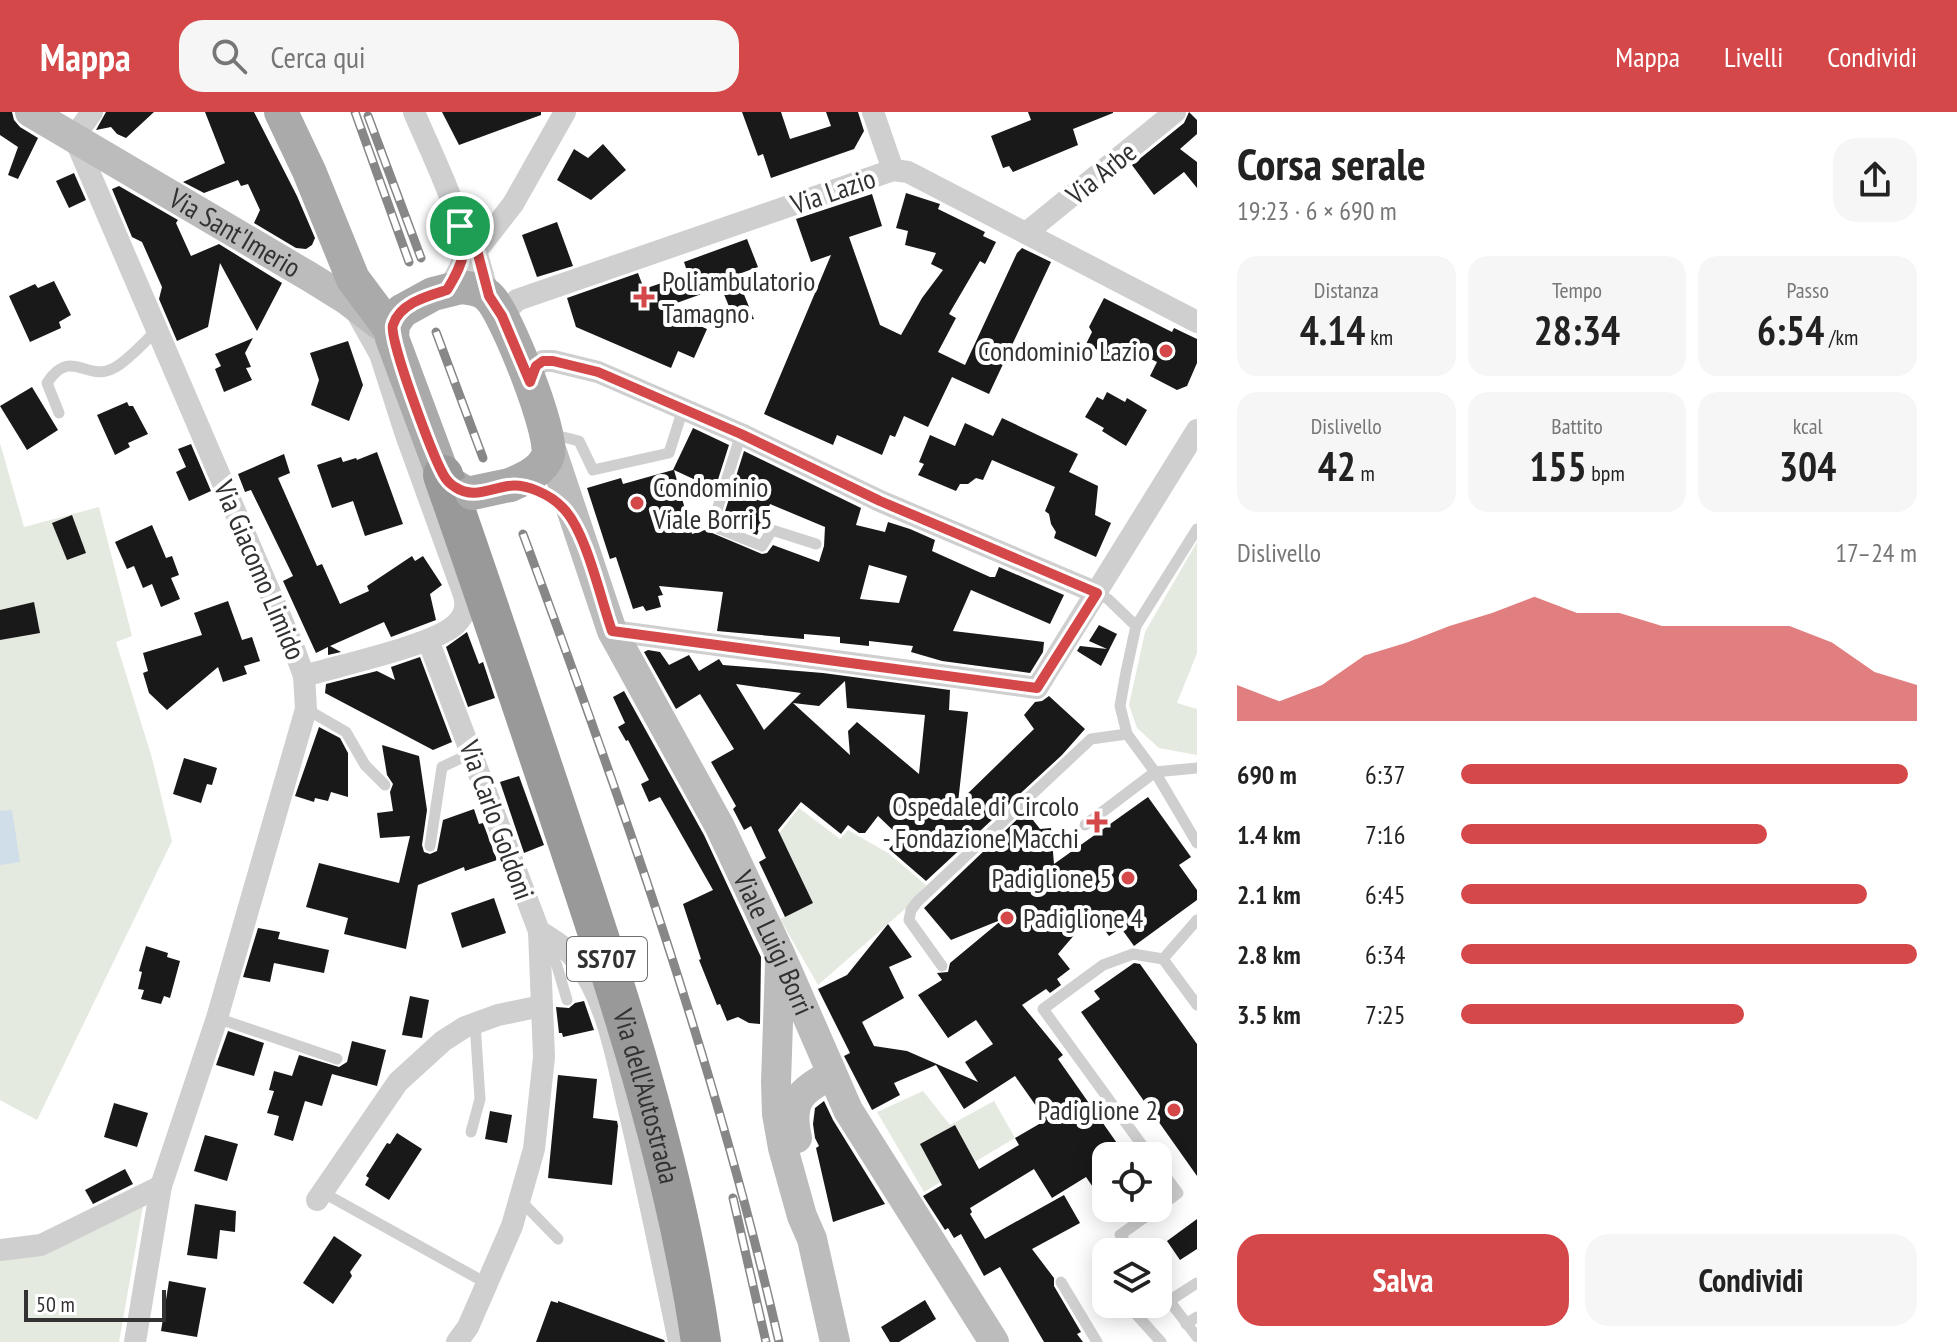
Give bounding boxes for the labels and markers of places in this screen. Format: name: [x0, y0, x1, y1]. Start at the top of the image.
pin: [426, 192, 494, 260]
place label: Poliambulatorio Tamagno: [662, 262, 815, 331]
marker: Poliambulatorio Tamagno: [633, 286, 655, 308]
place label: Condominio Lazio: [978, 332, 1150, 369]
marker: Condominio Lazio: [1157, 342, 1175, 360]
place label: Condominio Viale Borri 5: [652, 468, 773, 537]
marker: Condominio Viale Borri 5: [628, 494, 646, 512]
place label: Ospedale di Circolo - Fondazione Macchi: [882, 787, 1079, 856]
marker: Ospedale di Circolo - Fondazione Macchi: [1086, 811, 1108, 833]
place label: Padiglione 5: [992, 859, 1112, 896]
marker: Padiglione 5: [1119, 869, 1137, 887]
place label: Padiglione 4: [1023, 899, 1144, 936]
marker: Padiglione 4: [998, 909, 1016, 927]
place label: Padiglione 2: [1038, 1091, 1158, 1128]
marker: Padiglione 2: [1165, 1101, 1183, 1119]

